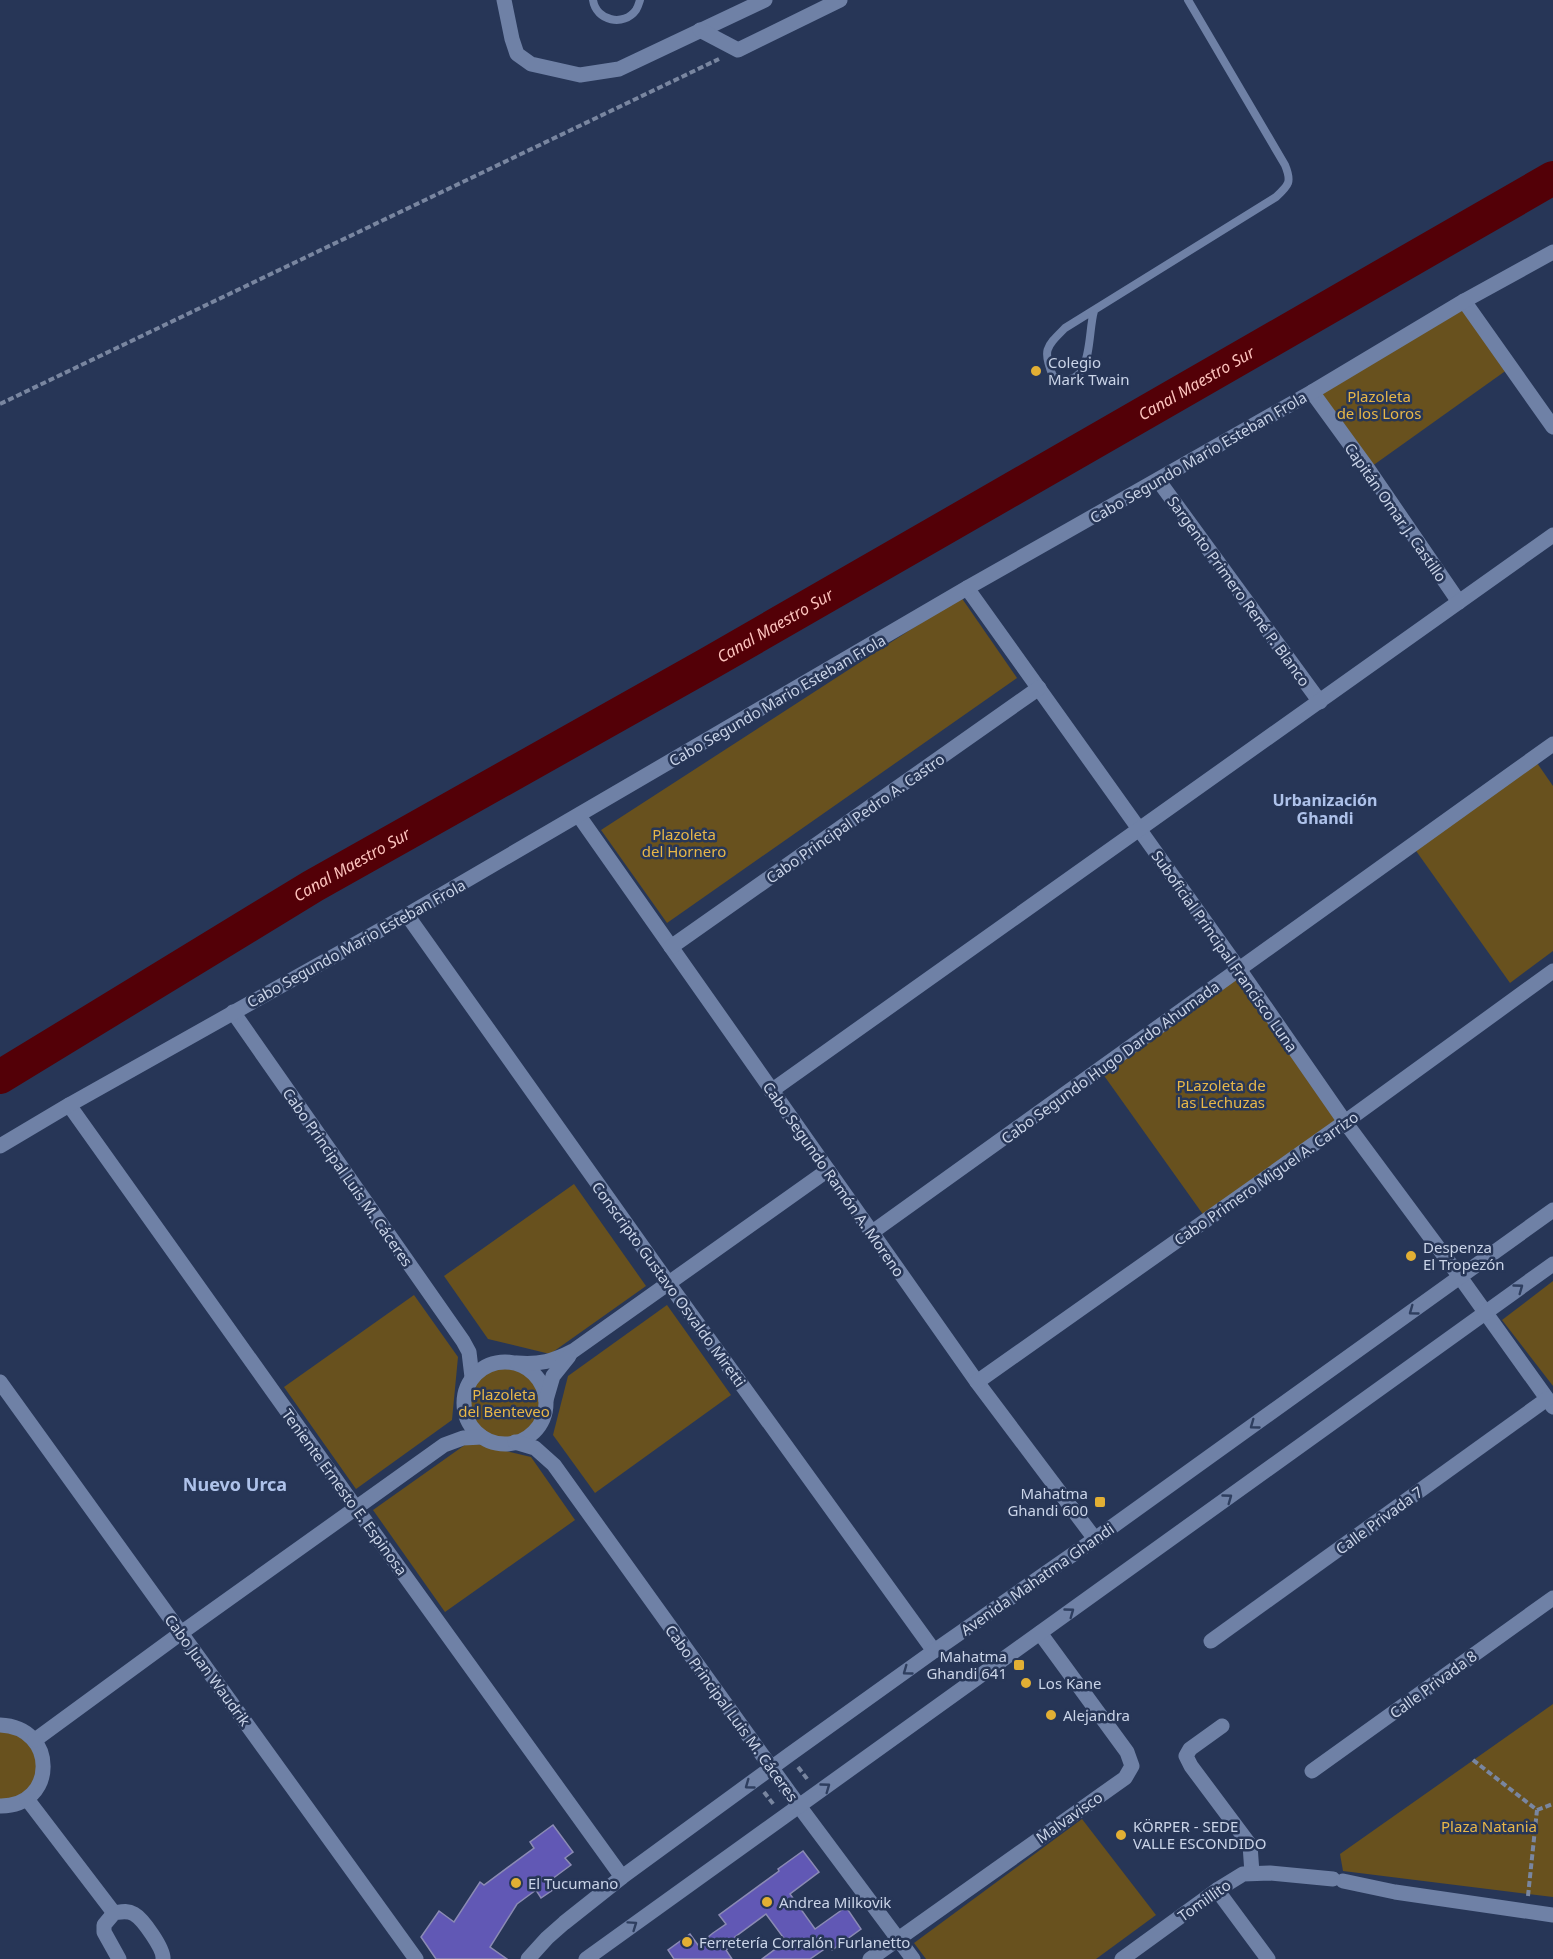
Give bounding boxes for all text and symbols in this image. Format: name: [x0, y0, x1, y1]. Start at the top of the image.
water label: Canal Maestro Sur: [1134, 341, 1259, 425]
place label: Colegio Mark Twain: [1048, 352, 1130, 389]
marker: Colegio Mark Twain: [1029, 364, 1043, 378]
park label: Plazoleta de los Loros: [1337, 386, 1421, 423]
street label: Cabo Segundo Mario Esteban Frola: [1086, 387, 1310, 527]
street label: Capitán Omar J. Castillo: [1340, 439, 1452, 585]
street label: Sargento Primero René P. Blanco: [1163, 492, 1315, 690]
water label: Canal Maestro Sur: [713, 583, 838, 668]
street label: Cabo Segundo Mario Esteban Frola: [665, 630, 889, 770]
street label: Cabo Principal Pedro A. Castro: [762, 749, 948, 887]
district label: Urbanización Ghandi: [1272, 789, 1378, 829]
water label: Canal Maestro Sur: [289, 822, 415, 906]
park label: Plazoleta del Hornero: [642, 824, 726, 861]
street label: Suboficial Principal Francisco Luna: [1148, 846, 1302, 1056]
street label: Cabo Segundo Mario Esteban Frola: [243, 874, 469, 1012]
street label: Cabo Segundo Hugo Dardo Ahumada: [997, 976, 1223, 1148]
park label: PLazoleta de las Lechuzas: [1176, 1075, 1266, 1112]
street label: Cabo Segundo Ramón A. Moreno: [759, 1078, 909, 1280]
street label: Cabo Principal Luis M. Cáceres: [279, 1084, 417, 1270]
street label: Cabo Primero Miguel A. Carrizo: [1170, 1107, 1362, 1249]
street label: Conscripto Gustavo Osvaldo Miretti: [588, 1177, 750, 1391]
place label: Despenza El Tropezón: [1423, 1237, 1505, 1274]
marker: Despenza El Tropezón: [1404, 1249, 1418, 1263]
one-way arrow: [1513, 1284, 1524, 1295]
one-way arrow: [1408, 1304, 1419, 1315]
park label: Plazoleta del Benteveo: [458, 1384, 550, 1421]
street label: Teniente Ernesto E. Espinosa: [278, 1405, 412, 1579]
one-way arrow: [1250, 1418, 1261, 1429]
district label: Nuevo Urca: [183, 1472, 287, 1496]
street label: Calle Privada 7: [1331, 1482, 1427, 1558]
place label: Mahatma Ghandi 600: [1007, 1483, 1088, 1520]
one-way arrow: [1221, 1494, 1232, 1505]
marker: Mahatma Ghandi 600: [1093, 1495, 1107, 1509]
street label: Avenida Mahatma Ghandi: [956, 1518, 1118, 1640]
one-way arrow: [1063, 1608, 1074, 1619]
street label: Cabo Juan Waudrik: [161, 1610, 255, 1730]
street label: Cabo Principal Luis M. Cáceres: [661, 1621, 803, 1805]
place label: Mahatma Ghandi 641: [926, 1646, 1007, 1683]
street label: Calle Privada 8: [1385, 1646, 1481, 1722]
marker: Mahatma Ghandi 641: [1012, 1658, 1026, 1672]
one-way arrow: [902, 1663, 913, 1674]
place label: Los Kane: [1038, 1673, 1101, 1693]
marker: Los Kane: [1019, 1676, 1033, 1690]
place label: Alejandra: [1063, 1705, 1130, 1725]
marker: Alejandra: [1044, 1708, 1058, 1722]
one-way arrow: [744, 1778, 755, 1789]
one-way arrow: [820, 1783, 831, 1794]
street label: Malvavisco: [1032, 1787, 1106, 1847]
place label: KÖRPER - SEDE VALLE ESCONDIDO: [1133, 1816, 1267, 1853]
park label: Plaza Natania: [1441, 1816, 1537, 1836]
marker: KÖRPER - SEDE VALLE ESCONDIDO: [1114, 1828, 1128, 1842]
place label: El Tucumano: [528, 1873, 618, 1893]
street label: Tomillito: [1174, 1874, 1234, 1926]
marker: El Tucumano: [509, 1876, 523, 1890]
place label: Andrea Milkovik: [779, 1892, 891, 1912]
marker: Andrea Milkovik: [760, 1895, 774, 1909]
one-way arrow: [627, 1921, 638, 1932]
place label: Ferretería Corralón Furlanetto: [699, 1932, 910, 1952]
marker: Ferretería Corralón Furlanetto: [680, 1935, 694, 1949]

